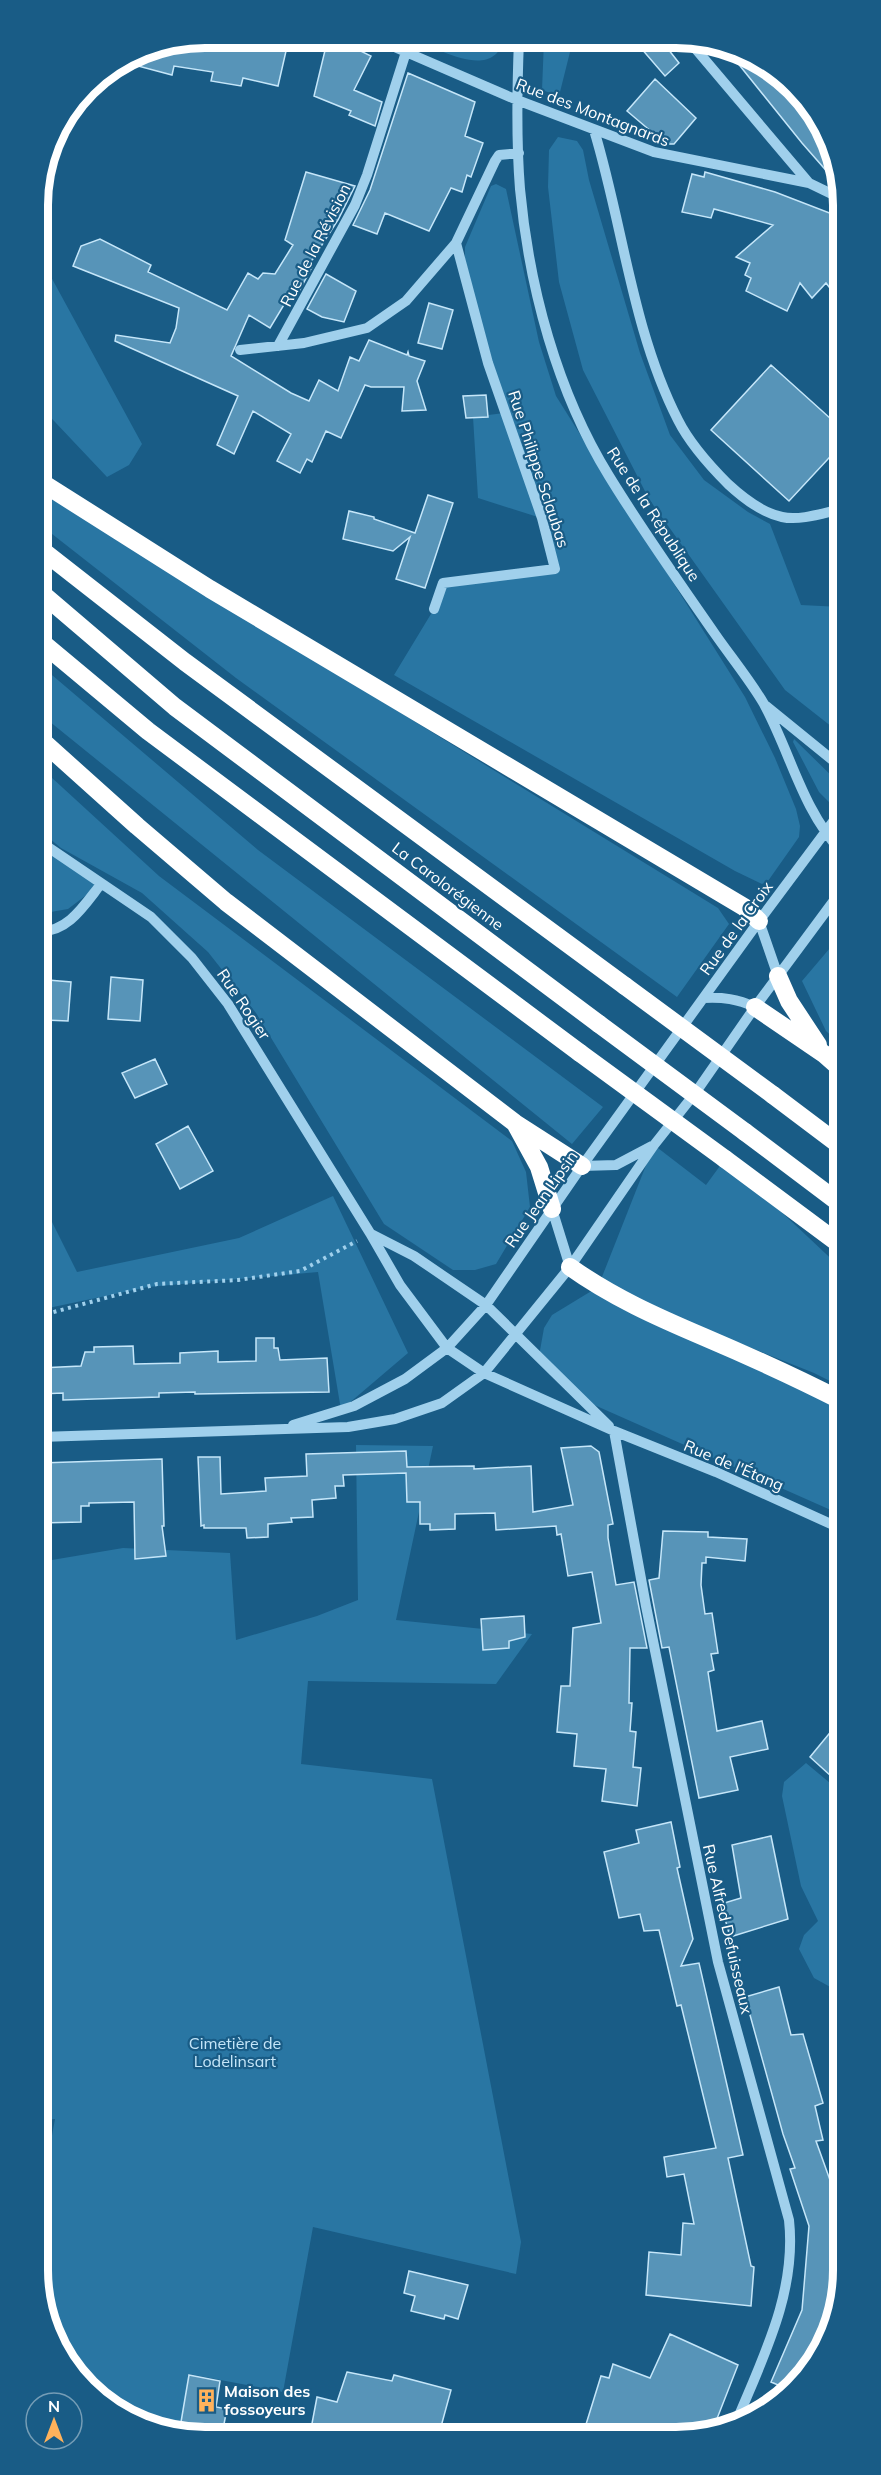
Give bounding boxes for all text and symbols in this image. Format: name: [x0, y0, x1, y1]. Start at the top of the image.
street label: Rue des Montagnards: [513, 73, 673, 151]
street label: Rue de la Révision: [275, 180, 355, 310]
street label: Rue Philippe Sclaubas: [504, 388, 574, 550]
street label: Rue de la République: [603, 443, 705, 585]
street label: La Carolorégienne: [388, 838, 508, 934]
street label: Rue de la Croix: [695, 877, 777, 979]
street label: Rue Rogier: [213, 965, 275, 1043]
street label: Rue Jean Lipsin: [500, 1147, 582, 1251]
street label: Rue de l'Étang: [681, 1435, 787, 1495]
street label: Rue Alfred Defuisseaux: [699, 1842, 757, 2016]
park label: Cimetière de Lodelinsart: [189, 2033, 281, 2071]
place label: Maison des fossoyeurs: [224, 2381, 310, 2419]
building icon: Maison des fossoyeurs: [193, 2387, 219, 2413]
north arrow: [24, 2391, 84, 2451]
text: N: [48, 2396, 60, 2416]

